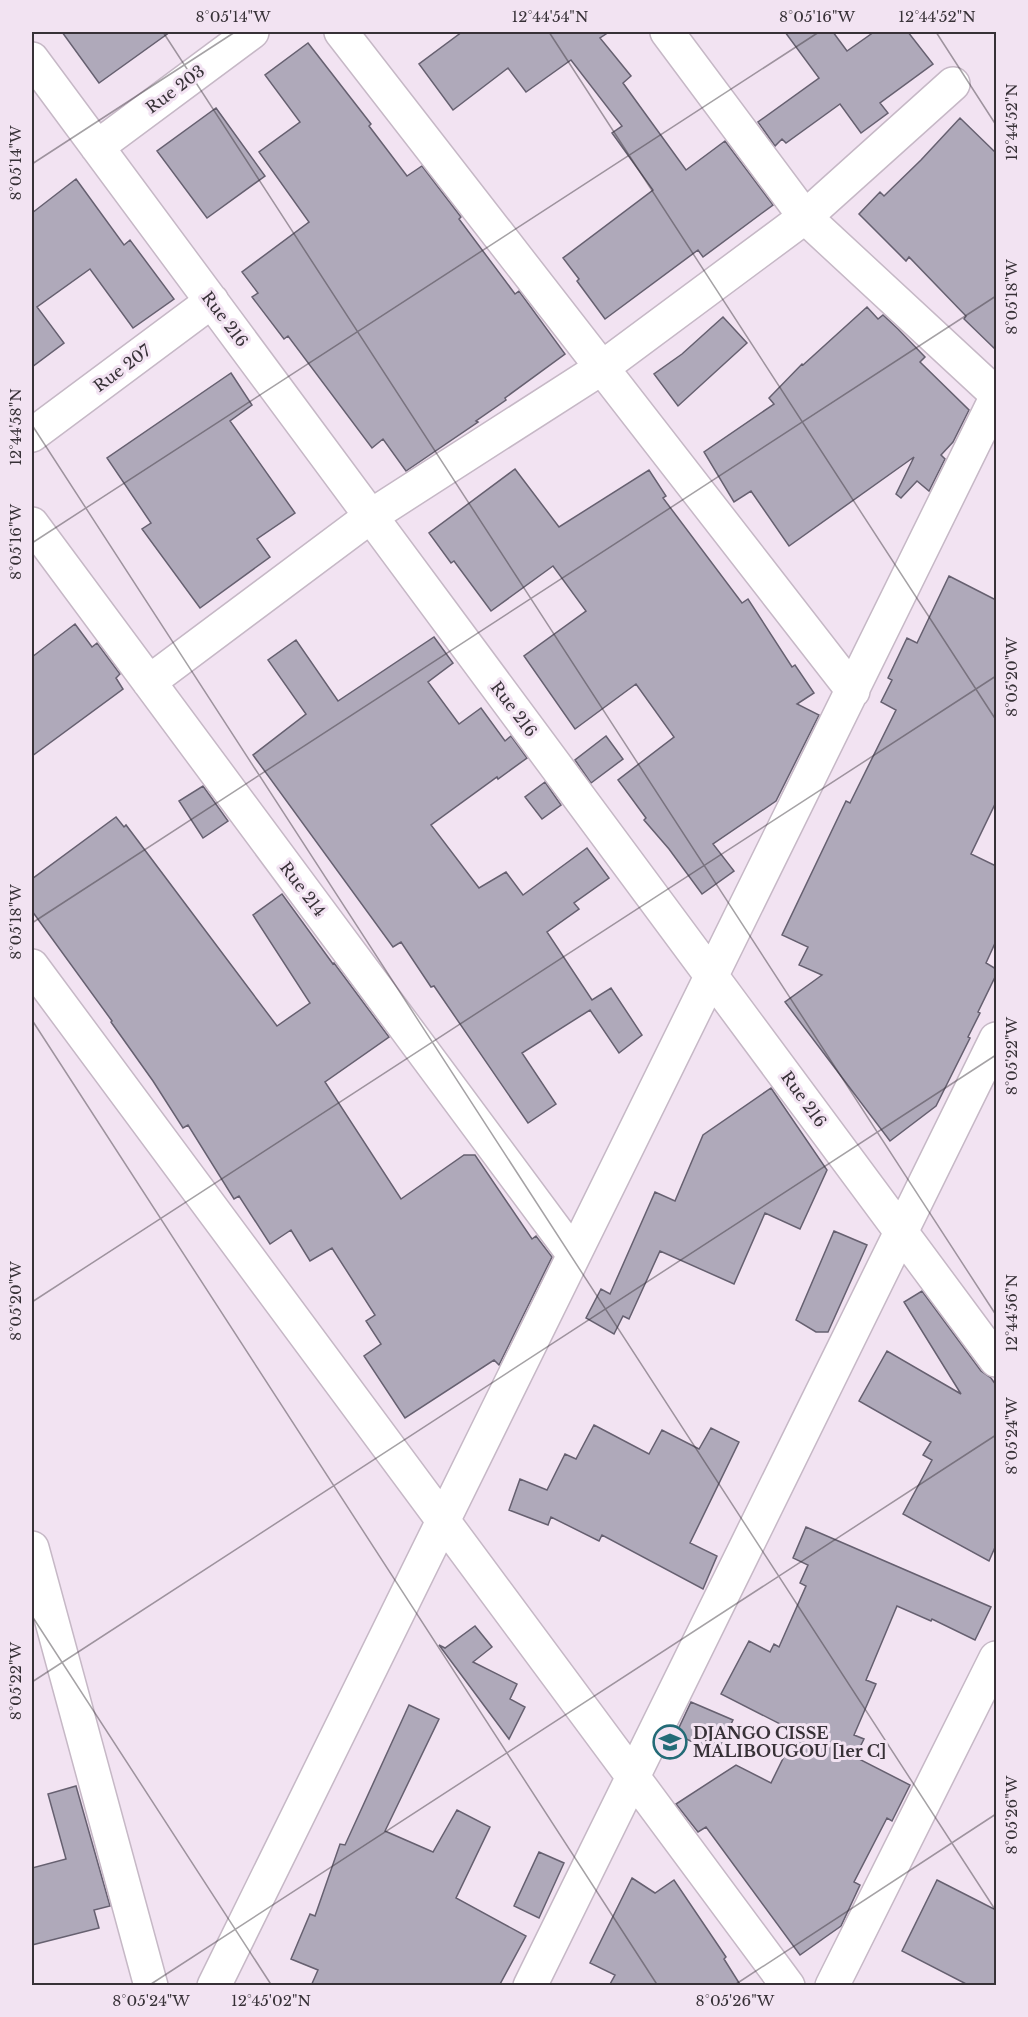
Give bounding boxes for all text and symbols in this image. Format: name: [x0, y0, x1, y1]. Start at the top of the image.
text: 8°05'14"W: [195, 7, 271, 26]
text: 12°44'54"N: [512, 7, 588, 26]
text: 8°05'16"W: [779, 7, 855, 26]
text: 12°44'52"N: [898, 7, 976, 26]
street label: Rue 203: [142, 60, 208, 118]
text: 12°44'52"N: [1002, 83, 1021, 161]
text: 8°05'14"W: [6, 125, 25, 201]
text: 8°05'18"W: [1002, 259, 1021, 335]
street label: Rue 216: [198, 287, 252, 351]
street label: Rue 207: [89, 339, 155, 396]
text: 12°44'58"N: [6, 388, 25, 466]
text: 8°05'16"W: [6, 504, 25, 580]
text: 8°05'20"W: [1002, 637, 1021, 717]
street label: Rue 216: [487, 677, 541, 741]
street label: Rue 214: [276, 858, 330, 920]
text: 8°05'18"W: [6, 884, 25, 960]
text: 8°05'22"W: [1002, 1016, 1021, 1095]
street label: Rue 216: [777, 1067, 831, 1131]
text: 8°05'20"W: [6, 1261, 25, 1341]
text: 12°44'56"N: [1002, 1274, 1021, 1352]
text: 8°05'24"W: [1002, 1397, 1021, 1475]
text: 8°05'22"W: [6, 1641, 25, 1720]
place label: DJANGO CISSE MALIBOUGOU [1er C]: [693, 1723, 886, 1761]
school or university icon: DJANGO CISSE MALIBOUGOU [1er C]: [652, 1724, 688, 1760]
text: 8°05'26"W: [1002, 1775, 1021, 1854]
text: 8°05'24"W: [112, 1991, 190, 2010]
text: 12°45'02"N: [231, 1991, 311, 2010]
text: 8°05'26"W: [696, 1991, 775, 2010]

